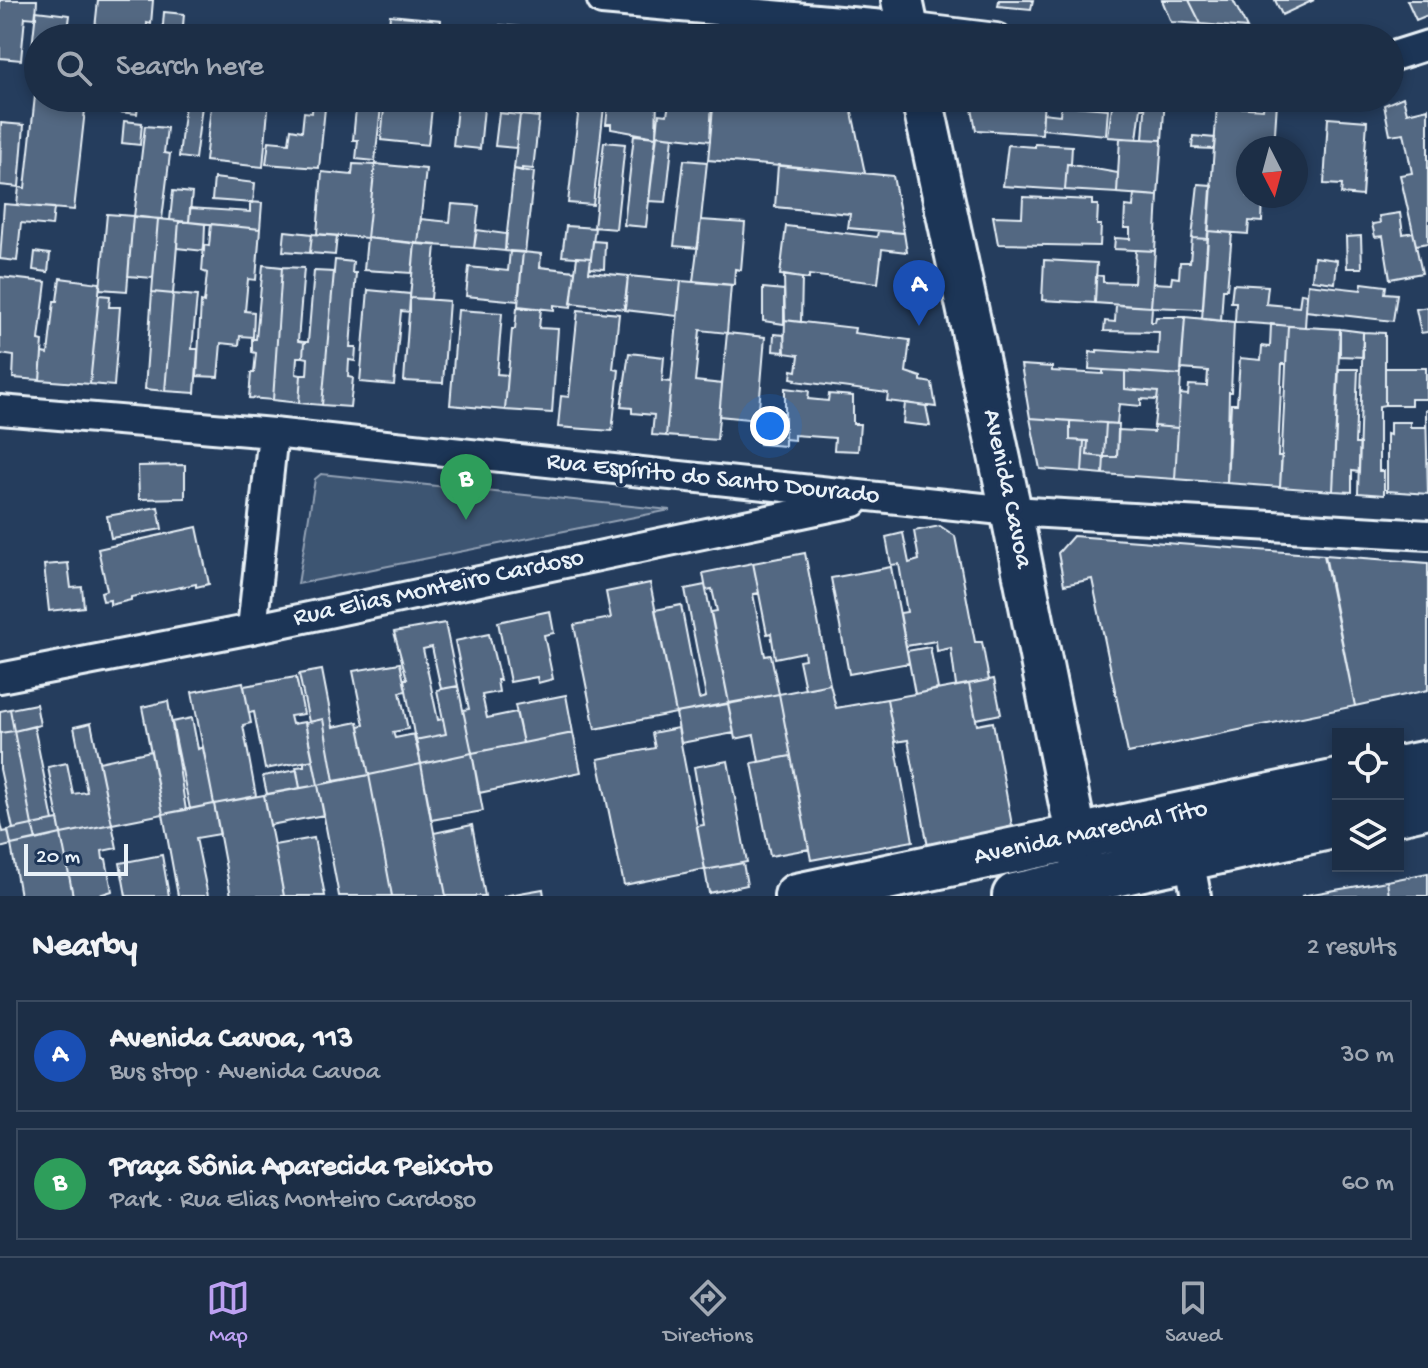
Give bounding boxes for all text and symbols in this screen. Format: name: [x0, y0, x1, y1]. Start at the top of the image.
search box: [24, 24, 1404, 112]
icon: search: [52, 46, 96, 90]
text: Search here: [116, 51, 264, 86]
north arrow: [1236, 136, 1308, 208]
pin: A: [893, 260, 945, 326]
your location: [750, 406, 790, 446]
street label: Avenida Cavoa: [974, 407, 1038, 573]
street label: Rua Espírito do Santo Dourado: [545, 447, 881, 513]
pin: B: [440, 454, 492, 520]
street label: Rua Elias Monteiro Cardoso: [291, 543, 587, 635]
map controls: [1332, 728, 1404, 872]
button: locate: [1332, 728, 1404, 800]
street label: Avenida Marechal Tito: [971, 794, 1211, 874]
button: layers: [1332, 800, 1404, 872]
scale bar: [24, 840, 128, 876]
text: 20 m: [36, 845, 80, 871]
text: Nearby: [32, 928, 137, 968]
text: 2 results: [1307, 933, 1396, 964]
text: Avenida Cavoa, 113: [110, 1023, 353, 1058]
text: A: [52, 1041, 68, 1072]
text: 30 m: [1341, 1041, 1394, 1072]
text: Bus stop · Avenida Cavoa: [110, 1058, 380, 1089]
text: Praça Sônia Aparecida Peixoto: [110, 1151, 493, 1186]
text: B: [53, 1169, 67, 1200]
text: 60 m: [1341, 1169, 1394, 1200]
text: Park · Rua Elias Monteiro Cardoso: [110, 1186, 476, 1217]
tab: Map: [206, 1276, 250, 1350]
tab: Directions: [663, 1276, 753, 1350]
tab: Saved: [1165, 1276, 1222, 1350]

